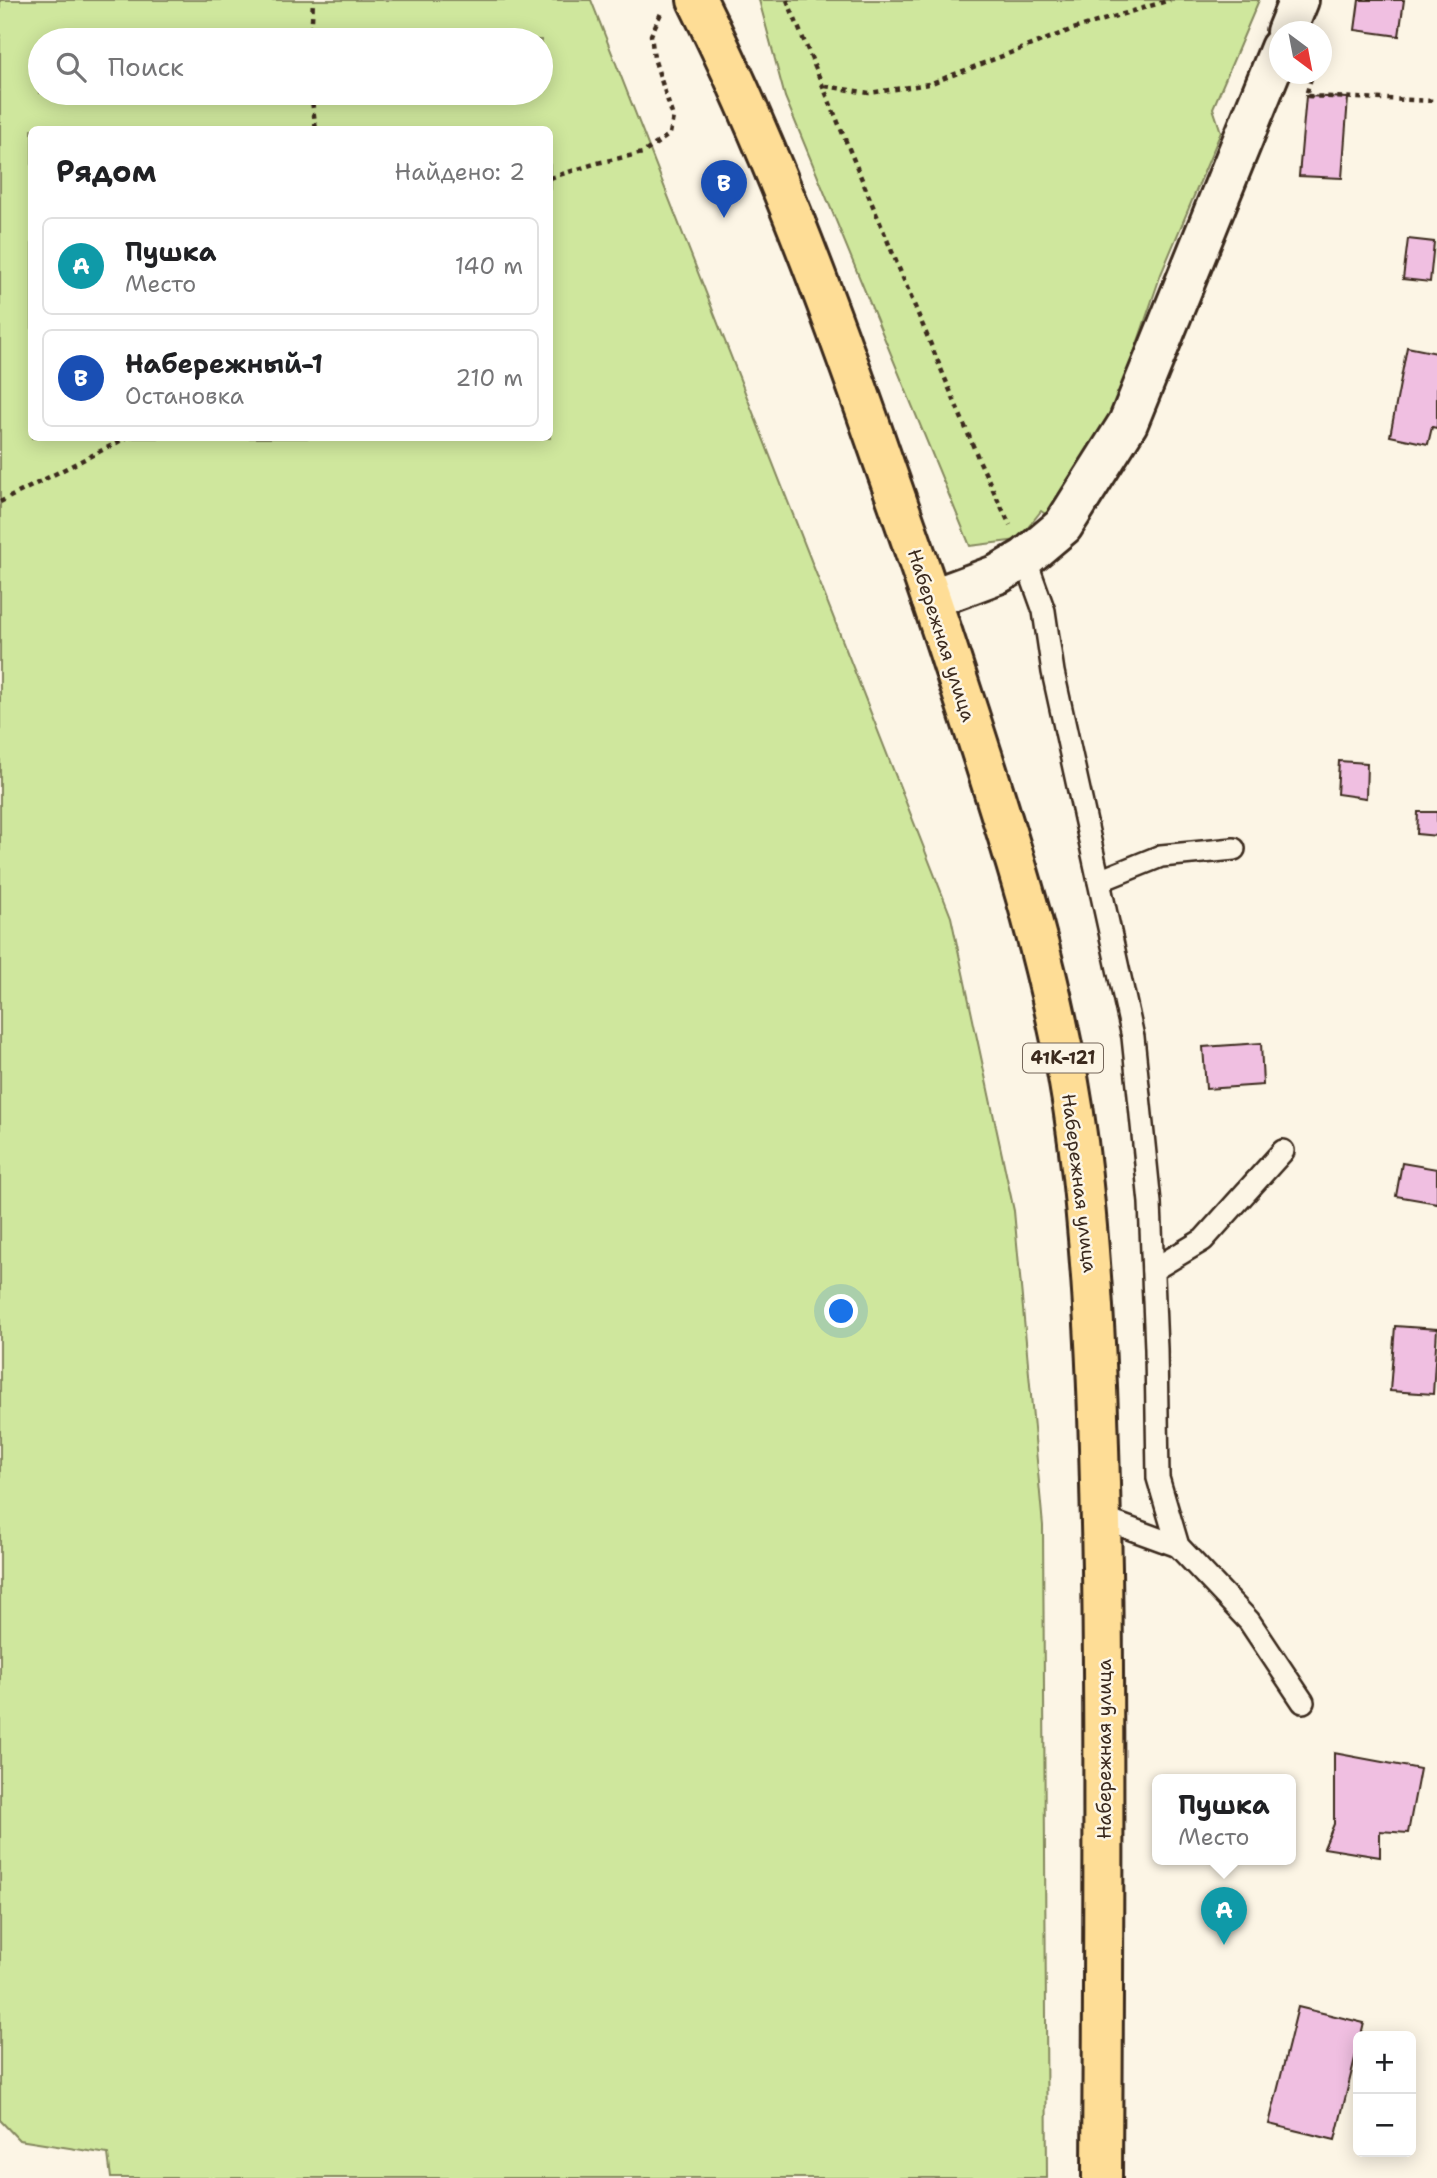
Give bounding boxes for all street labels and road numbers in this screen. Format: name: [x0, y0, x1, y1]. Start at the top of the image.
street label: Набережная улица: [902, 546, 981, 725]
road number: 41К-121: [1023, 1044, 1103, 1072]
street label: Набережная улица: [1056, 1092, 1103, 1274]
street label: Набережная улица: [1092, 1659, 1117, 1839]

